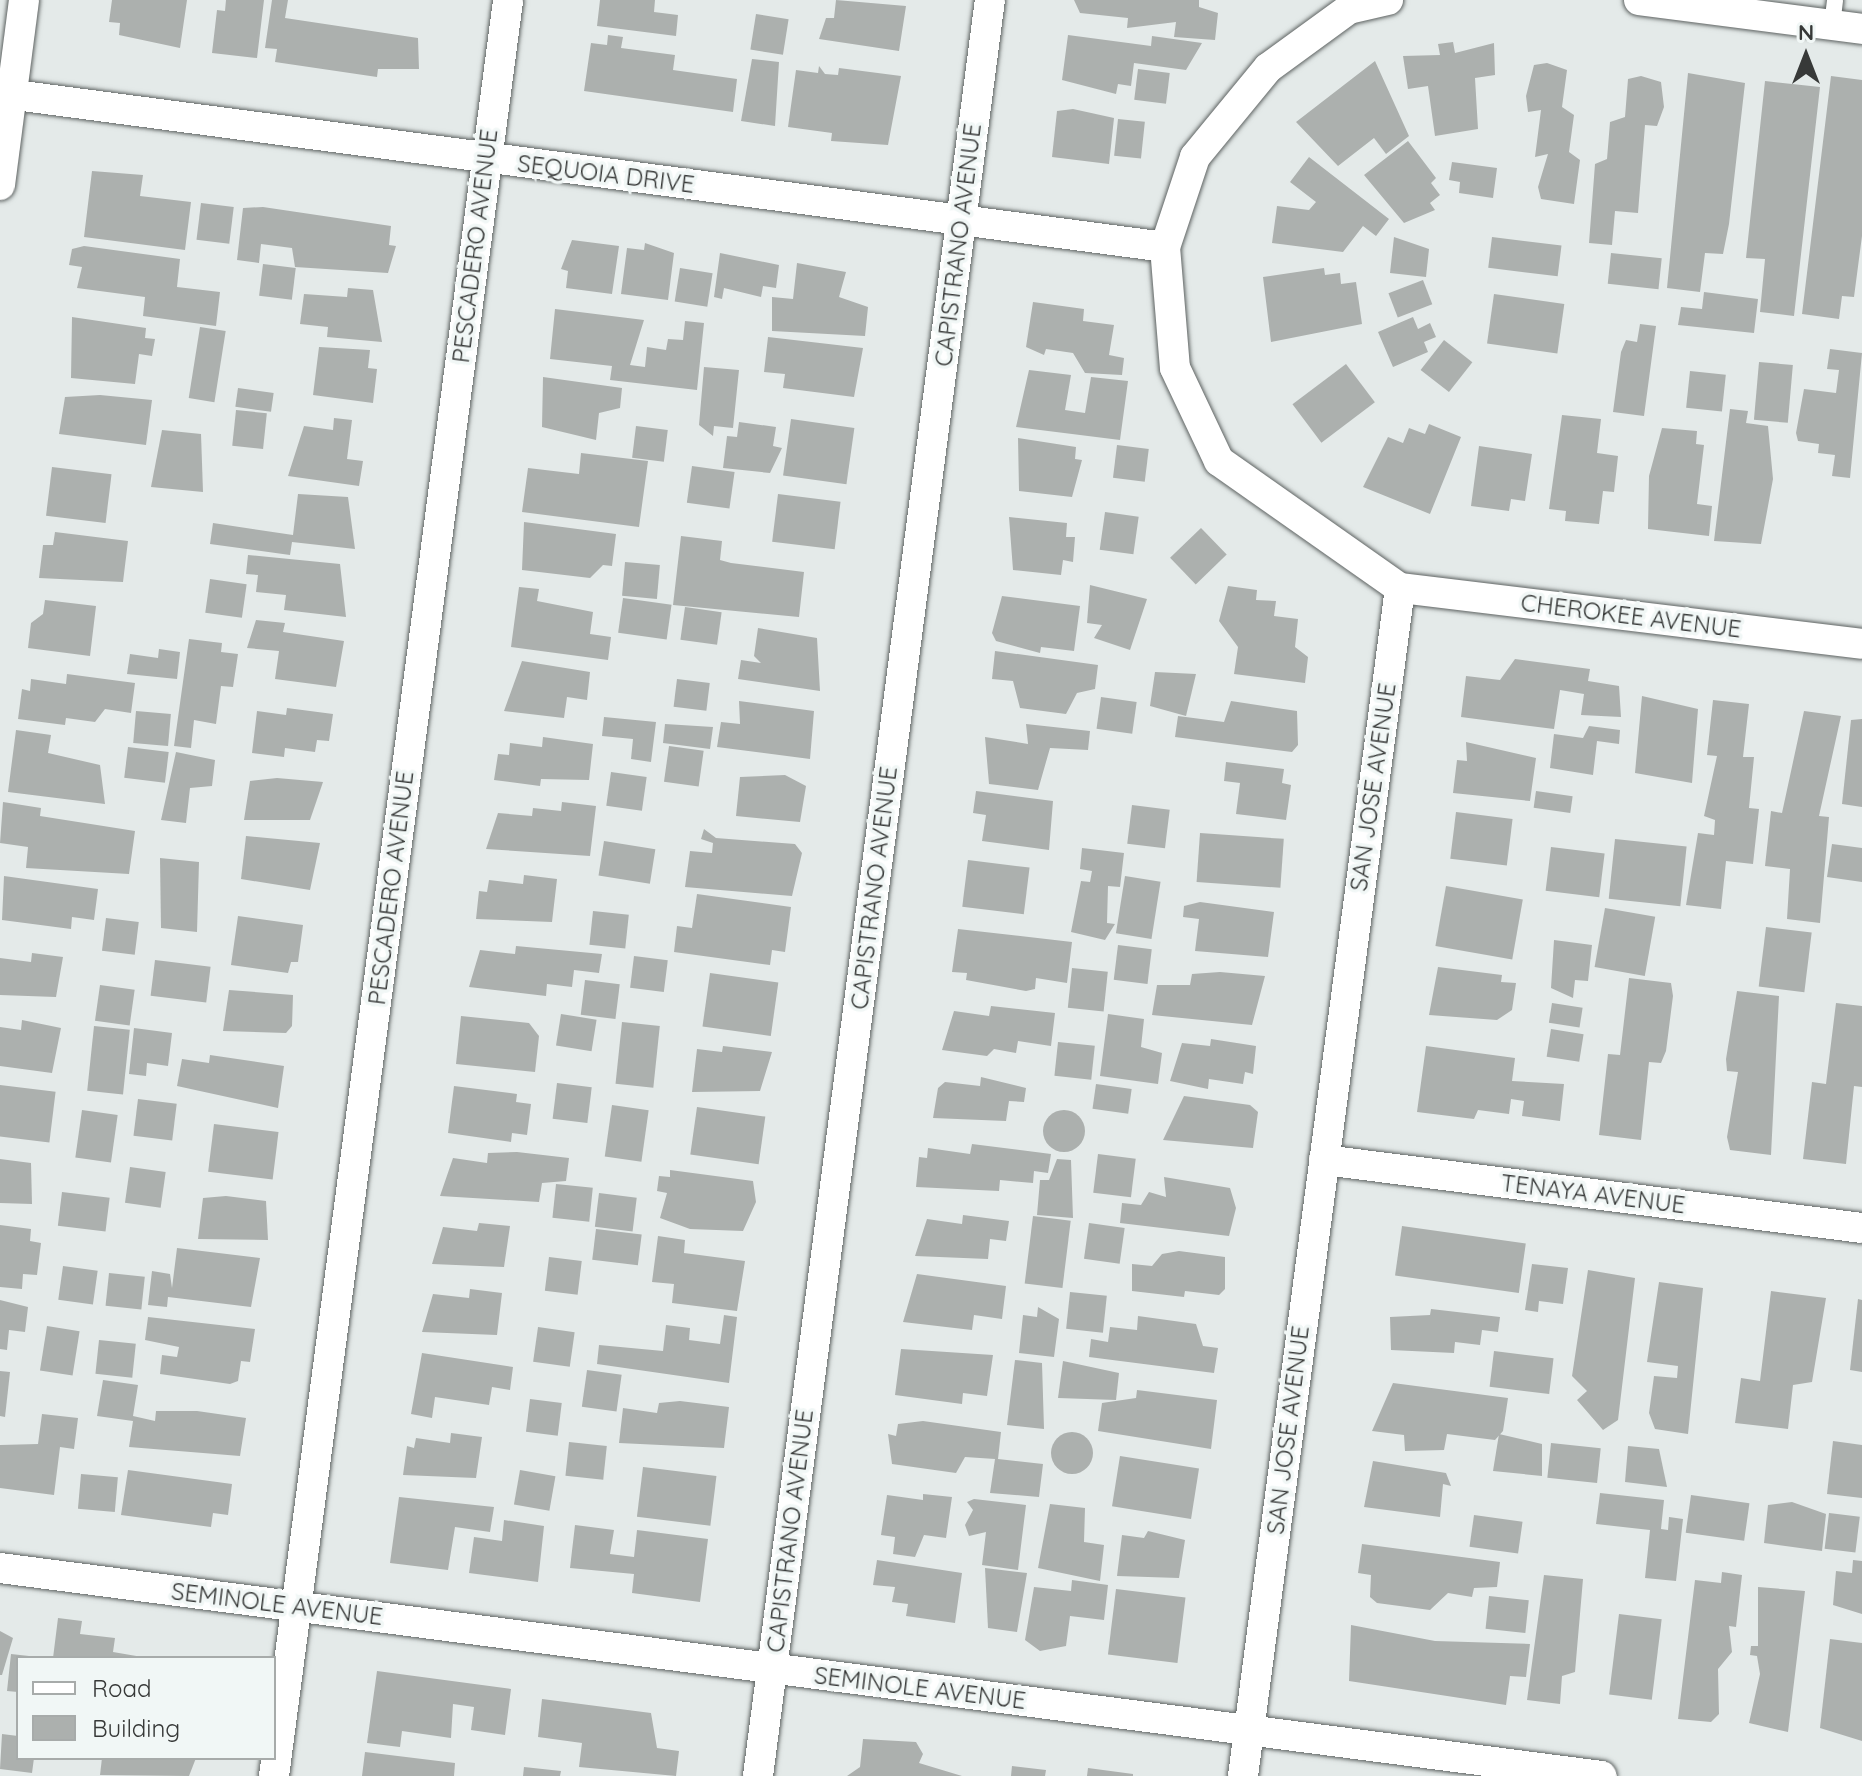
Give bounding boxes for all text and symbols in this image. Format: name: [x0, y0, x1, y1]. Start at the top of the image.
north arrow: [1766, 16, 1846, 96]
text: N: [1798, 18, 1814, 46]
street label: CAPISTRANO AVENUE: [929, 122, 987, 368]
street label: PESCADERO AVENUE: [446, 127, 504, 365]
street label: SEQUOIA DRIVE: [516, 149, 696, 199]
street label: CHEROKEE AVENUE: [1519, 588, 1743, 644]
street label: SAN JOSE AVENUE: [1344, 681, 1402, 893]
street label: CAPISTRANO AVENUE: [845, 765, 903, 1011]
street label: PESCADERO AVENUE: [362, 769, 420, 1007]
street label: TENAYA AVENUE: [1499, 1168, 1687, 1220]
street label: SAN JOSE AVENUE: [1261, 1324, 1315, 1536]
street label: CAPISTRANO AVENUE: [761, 1408, 819, 1654]
street label: SEMINOLE AVENUE: [170, 1577, 384, 1631]
legend: [16, 1656, 276, 1760]
street label: SEMINOLE AVENUE: [813, 1661, 1027, 1715]
text: Road: [92, 1673, 152, 1703]
text: Building: [92, 1713, 180, 1743]

